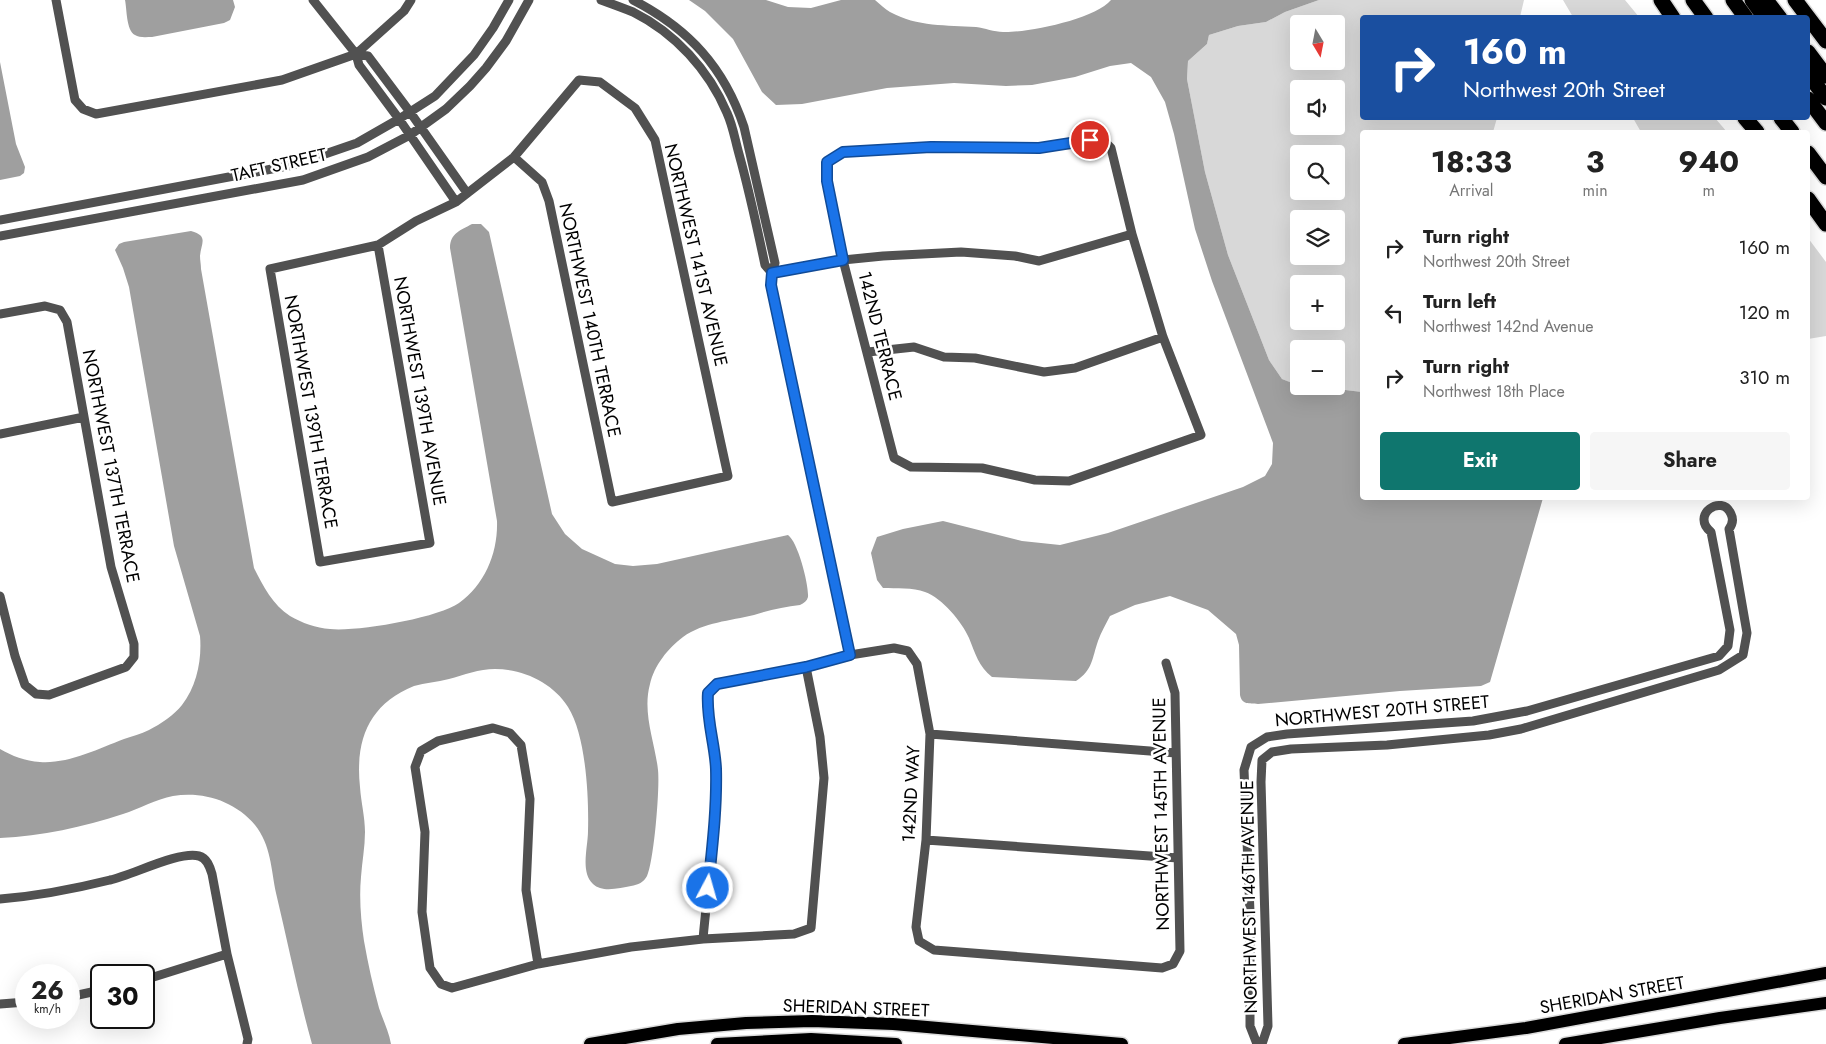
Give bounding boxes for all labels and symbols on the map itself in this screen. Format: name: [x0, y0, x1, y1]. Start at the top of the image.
north arrow: [1290, 15, 1345, 70]
pin: [1069, 119, 1111, 161]
street label: TAFT STREET: [229, 141, 330, 189]
street label: NORTHWEST 141ST AVENUE: [658, 141, 734, 369]
street label: NORTHWEST 140TH TERRACE: [552, 200, 628, 440]
street label: 142ND TERRACE: [851, 269, 909, 403]
street label: NORTHWEST 139TH AVENUE: [387, 274, 453, 508]
street label: NORTHWEST 139TH TERRACE: [278, 293, 344, 531]
street label: NORTHWEST 137TH TERRACE: [76, 347, 146, 585]
street label: NORTHWEST 20TH STREET: [1274, 689, 1491, 733]
street label: NORTHWEST 145TH AVENUE: [1146, 697, 1176, 931]
street label: 142ND WAY: [895, 744, 927, 843]
street label: NORTHWEST 146TH AVENUE: [1234, 780, 1264, 1014]
position arrow: [681, 861, 733, 913]
speed limit sign: 30: [90, 964, 155, 1029]
street label: SHERIDAN STREET: [1538, 969, 1687, 1021]
street label: SHERIDAN STREET: [782, 992, 930, 1024]

